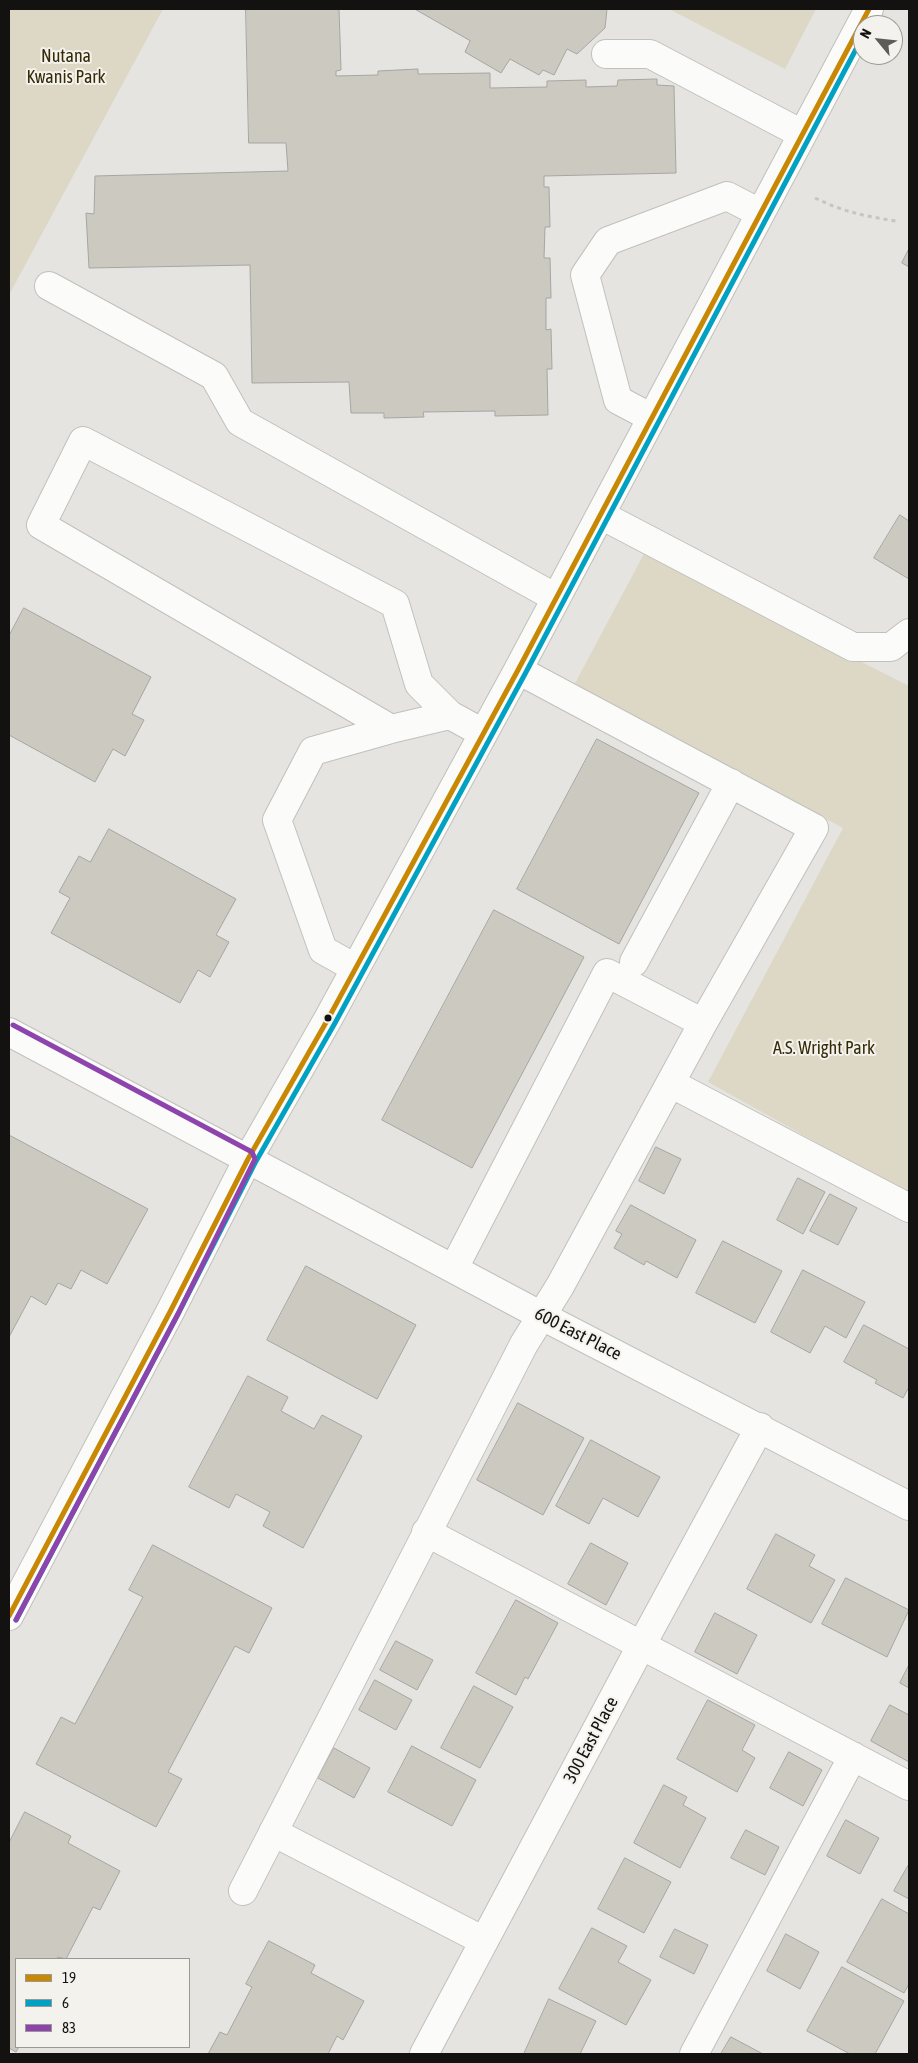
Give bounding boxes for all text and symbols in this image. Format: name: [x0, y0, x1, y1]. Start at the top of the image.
north arrow: [853, 15, 903, 65]
text: N: [857, 26, 875, 41]
park label: Nutana Kwanis Park: [27, 45, 105, 88]
unlabelled marker: [323, 1013, 333, 1023]
park label: A.S. Wright Park: [773, 1037, 875, 1059]
street label: 600 East Place: [531, 1303, 625, 1365]
street label: 300 East Place: [559, 1693, 623, 1787]
legend: [15, 1958, 190, 2048]
text: 19: [62, 1969, 76, 1986]
text: 6: [62, 1994, 69, 2011]
text: 83: [62, 2019, 76, 2036]

